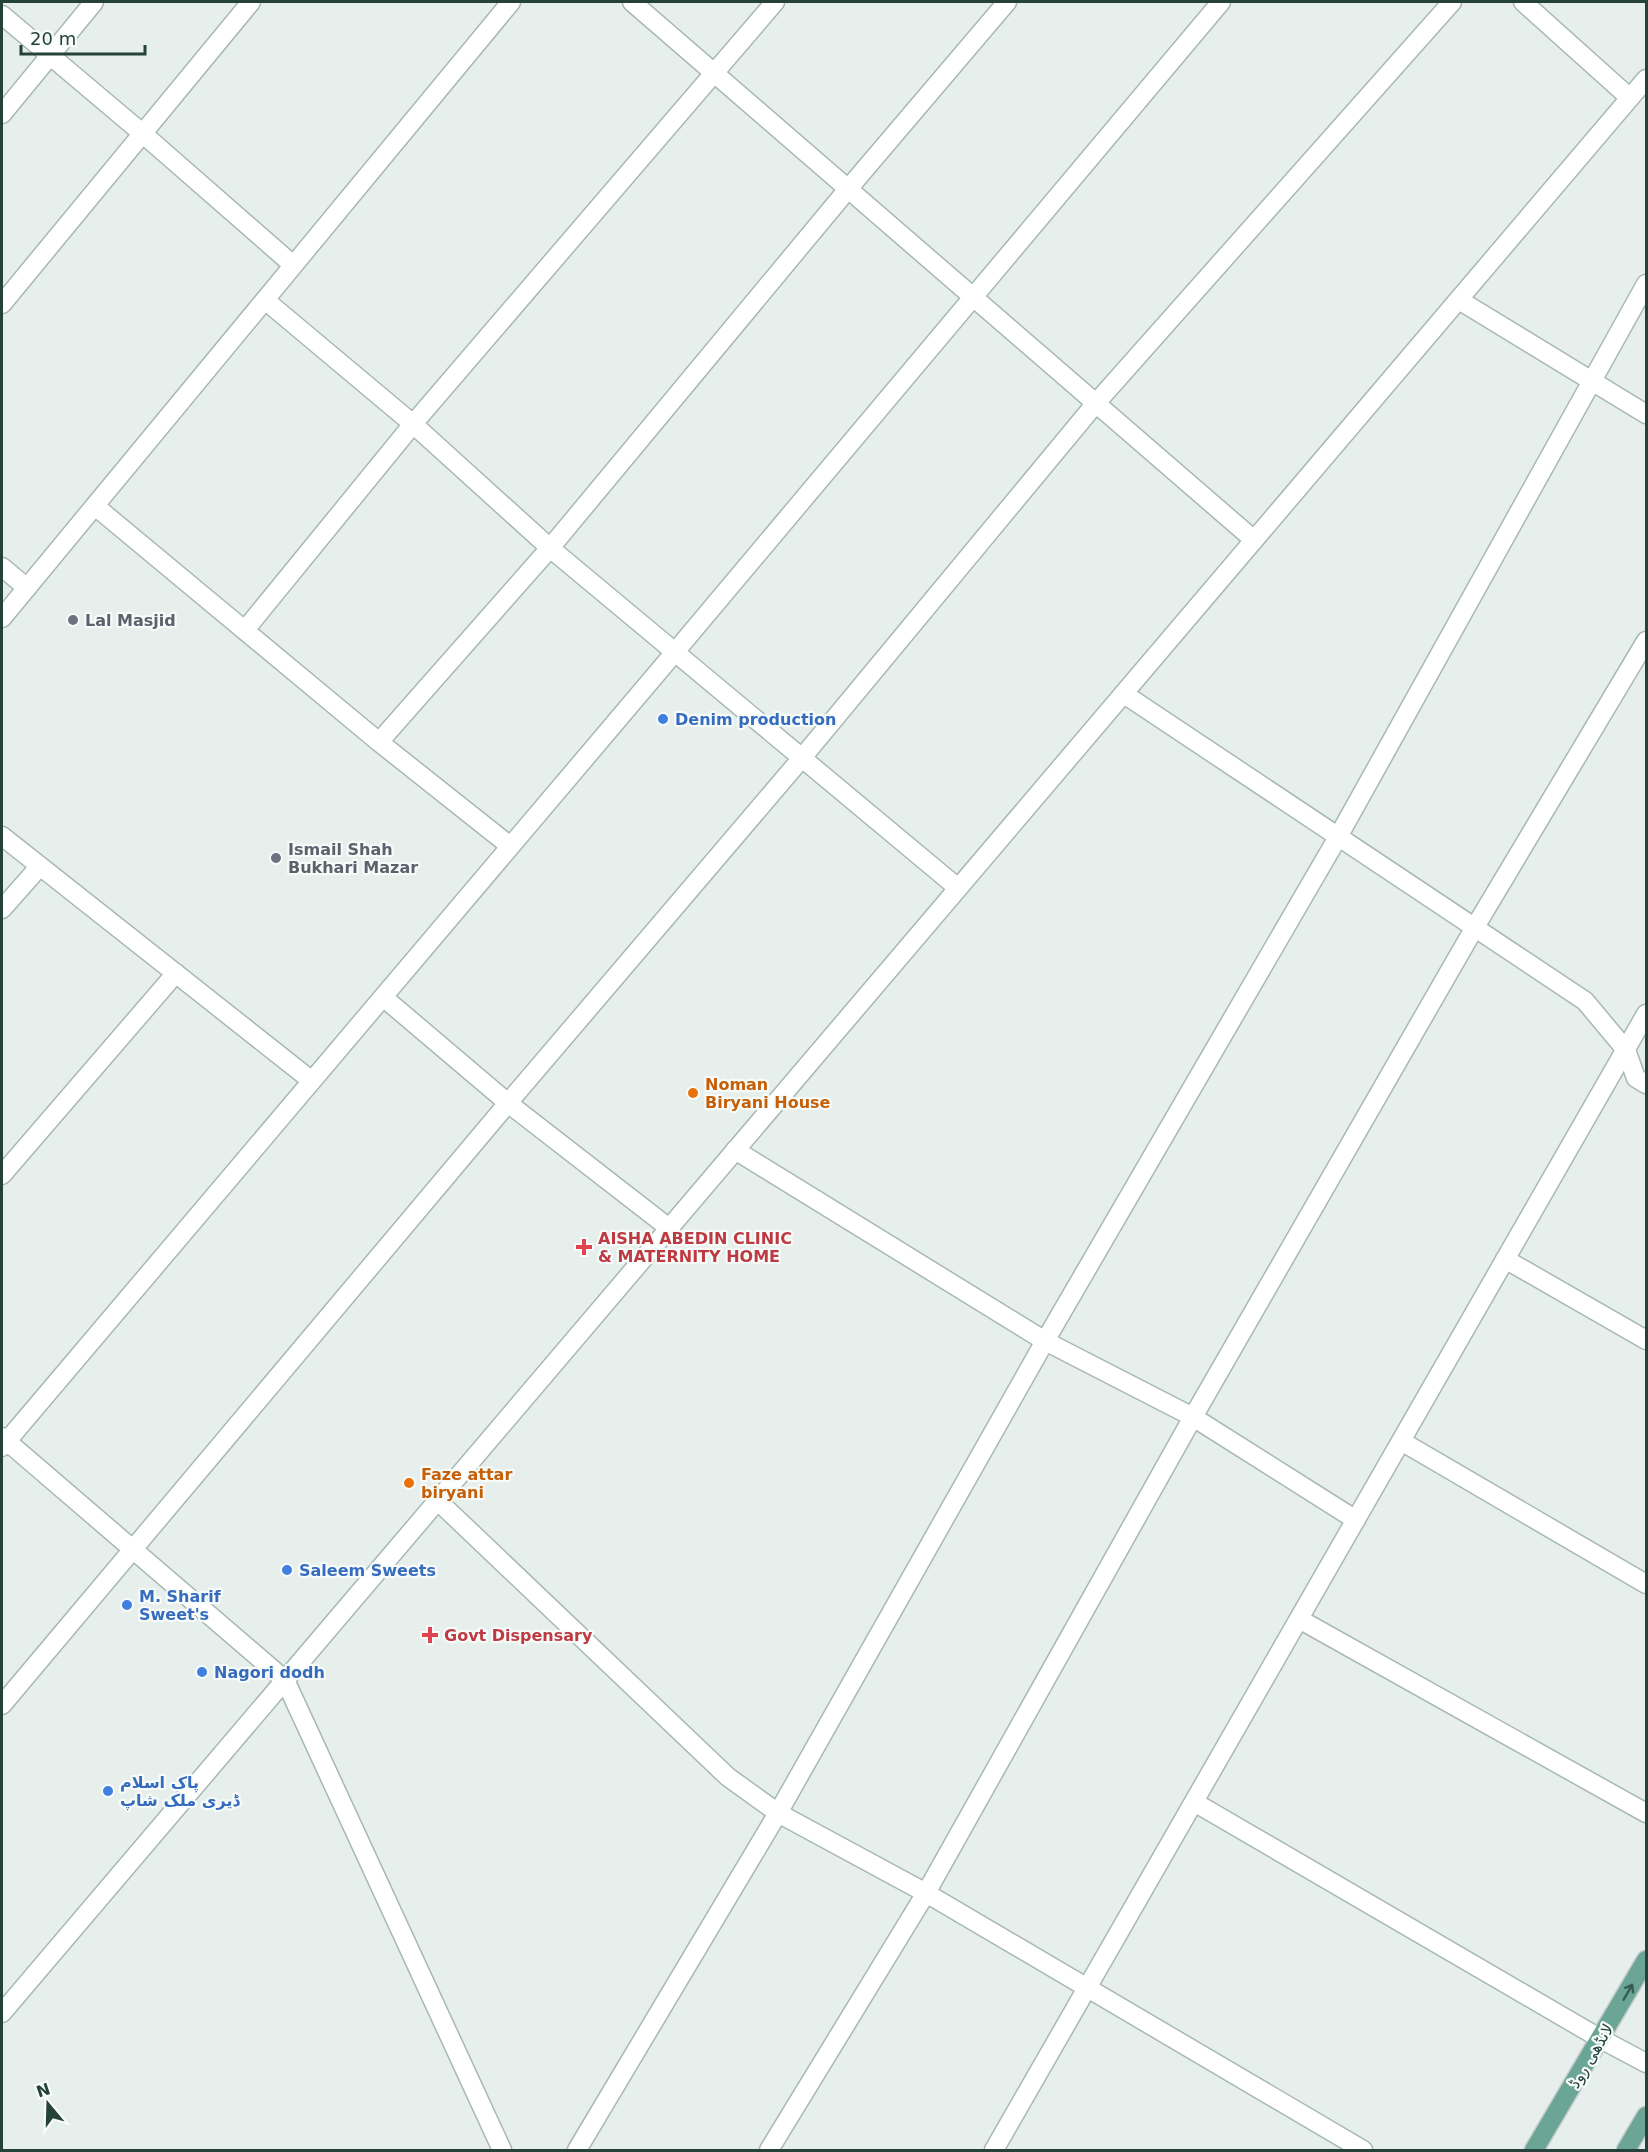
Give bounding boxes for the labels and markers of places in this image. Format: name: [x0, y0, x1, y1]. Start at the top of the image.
place label: Lal Masjid: [85, 611, 176, 630]
marker: Lal Masjid: [66, 613, 80, 627]
place label: Denim production: [675, 710, 836, 729]
marker: Denim production: [656, 712, 670, 726]
place label: Ismail Shah Bukhari Mazar: [288, 840, 418, 877]
marker: Ismail Shah Bukhari Mazar: [269, 851, 283, 865]
place label: Noman Biryani House: [705, 1075, 831, 1112]
marker: Noman Biryani House: [686, 1086, 700, 1100]
place label: AISHA ABEDIN CLINIC & MATERNITY HOME: [598, 1229, 792, 1266]
marker: AISHA ABEDIN CLINIC & MATERNITY HOME: [575, 1238, 593, 1256]
place label: Faze attar biryani: [421, 1465, 512, 1502]
marker: Faze attar biryani: [402, 1476, 416, 1490]
place label: Saleem Sweets: [299, 1561, 436, 1580]
marker: Saleem Sweets: [280, 1563, 294, 1577]
place label: M. Sharif Sweet's: [139, 1587, 222, 1624]
marker: M. Sharif Sweet's: [120, 1598, 134, 1612]
marker: Govt Dispensary: [421, 1626, 439, 1644]
place label: Govt Dispensary: [444, 1626, 593, 1645]
place label: Nagori dodh: [214, 1663, 325, 1682]
marker: Nagori dodh: [195, 1665, 209, 1679]
place label: پاک اسلام ڈیری ملک شاپ: [120, 1773, 240, 1811]
marker: پاک اسلام ڈیری ملک شاپ: [101, 1784, 115, 1798]

